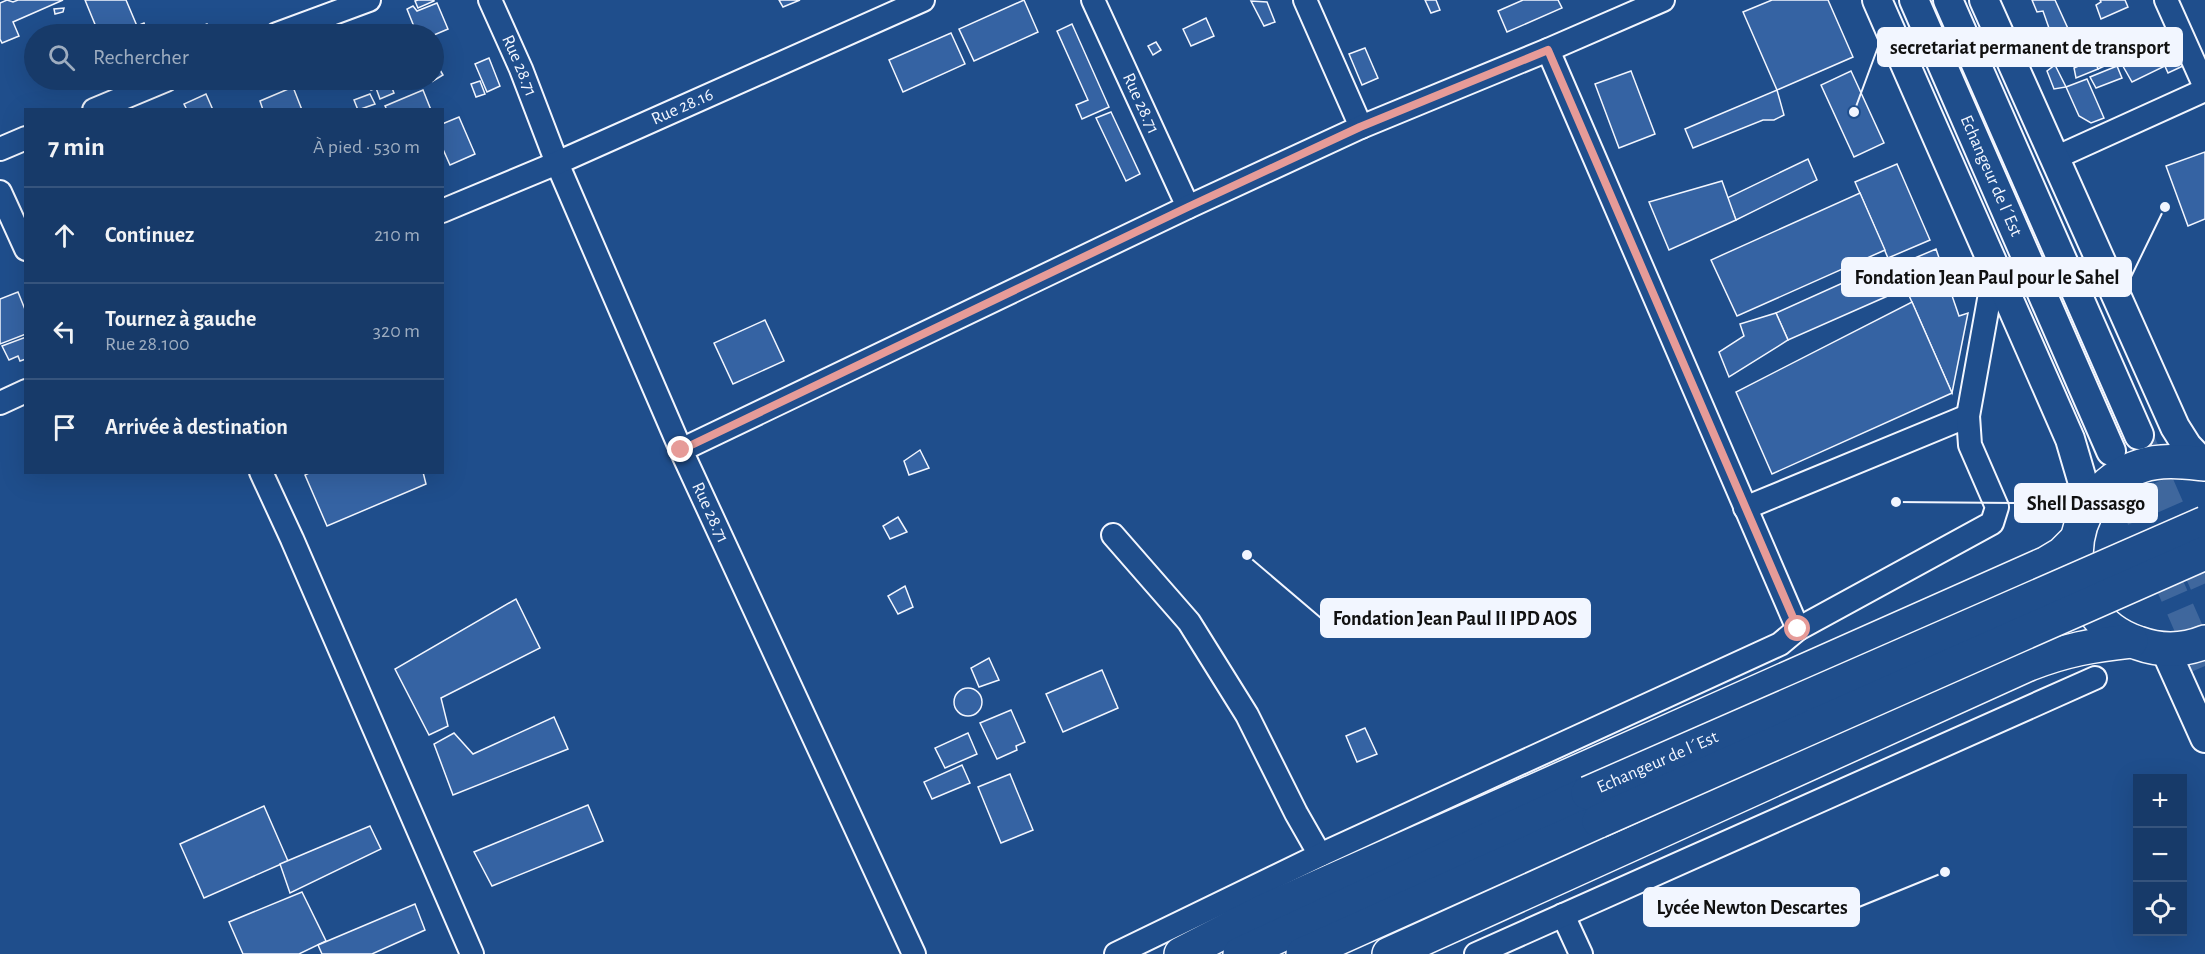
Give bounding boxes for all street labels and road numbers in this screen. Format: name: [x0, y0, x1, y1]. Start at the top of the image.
street label: Rue 28.71: [498, 32, 540, 99]
street label: Rue 28.71: [1119, 70, 1162, 137]
street label: Rue 28.16: [649, 86, 716, 129]
street label: Echangeur de l´Est: [1957, 113, 2025, 239]
street label: Rue 28.71: [688, 480, 732, 546]
street label: Echangeur de l´Est: [1594, 728, 1721, 797]

